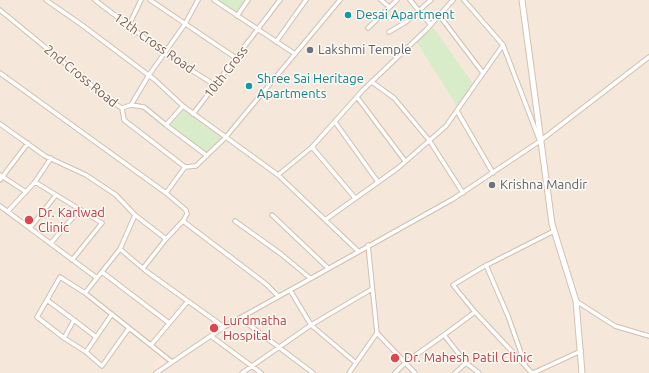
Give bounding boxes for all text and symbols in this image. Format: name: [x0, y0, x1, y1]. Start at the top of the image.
place label: Desai Apartment: [356, 7, 455, 23]
street label: 12th Cross Road: [111, 9, 197, 77]
marker: Desai Apartment: [343, 10, 353, 20]
street label: 2nd Cross Road: [41, 42, 121, 110]
place label: Lakshmi Temple: [318, 42, 411, 58]
street label: 10th Cross: [201, 43, 251, 101]
marker: Lakshmi Temple: [305, 45, 315, 55]
place label: Shree Sai Heritage Apartments: [257, 71, 364, 102]
marker: Shree Sai Heritage Apartments: [244, 81, 254, 91]
place label: Krishna Mandir: [500, 177, 587, 193]
marker: Krishna Mandir: [487, 180, 497, 190]
place label: Dr. Karlwad Clinic: [38, 205, 105, 236]
marker: Dr. Karlwad Clinic: [23, 214, 35, 226]
place label: Lurdmatha Hospital: [223, 313, 287, 344]
marker: Lurdmatha Hospital: [208, 322, 220, 334]
place label: Dr. Mahesh Patil Clinic: [404, 350, 532, 366]
marker: Dr. Mahesh Patil Clinic: [389, 352, 401, 364]

